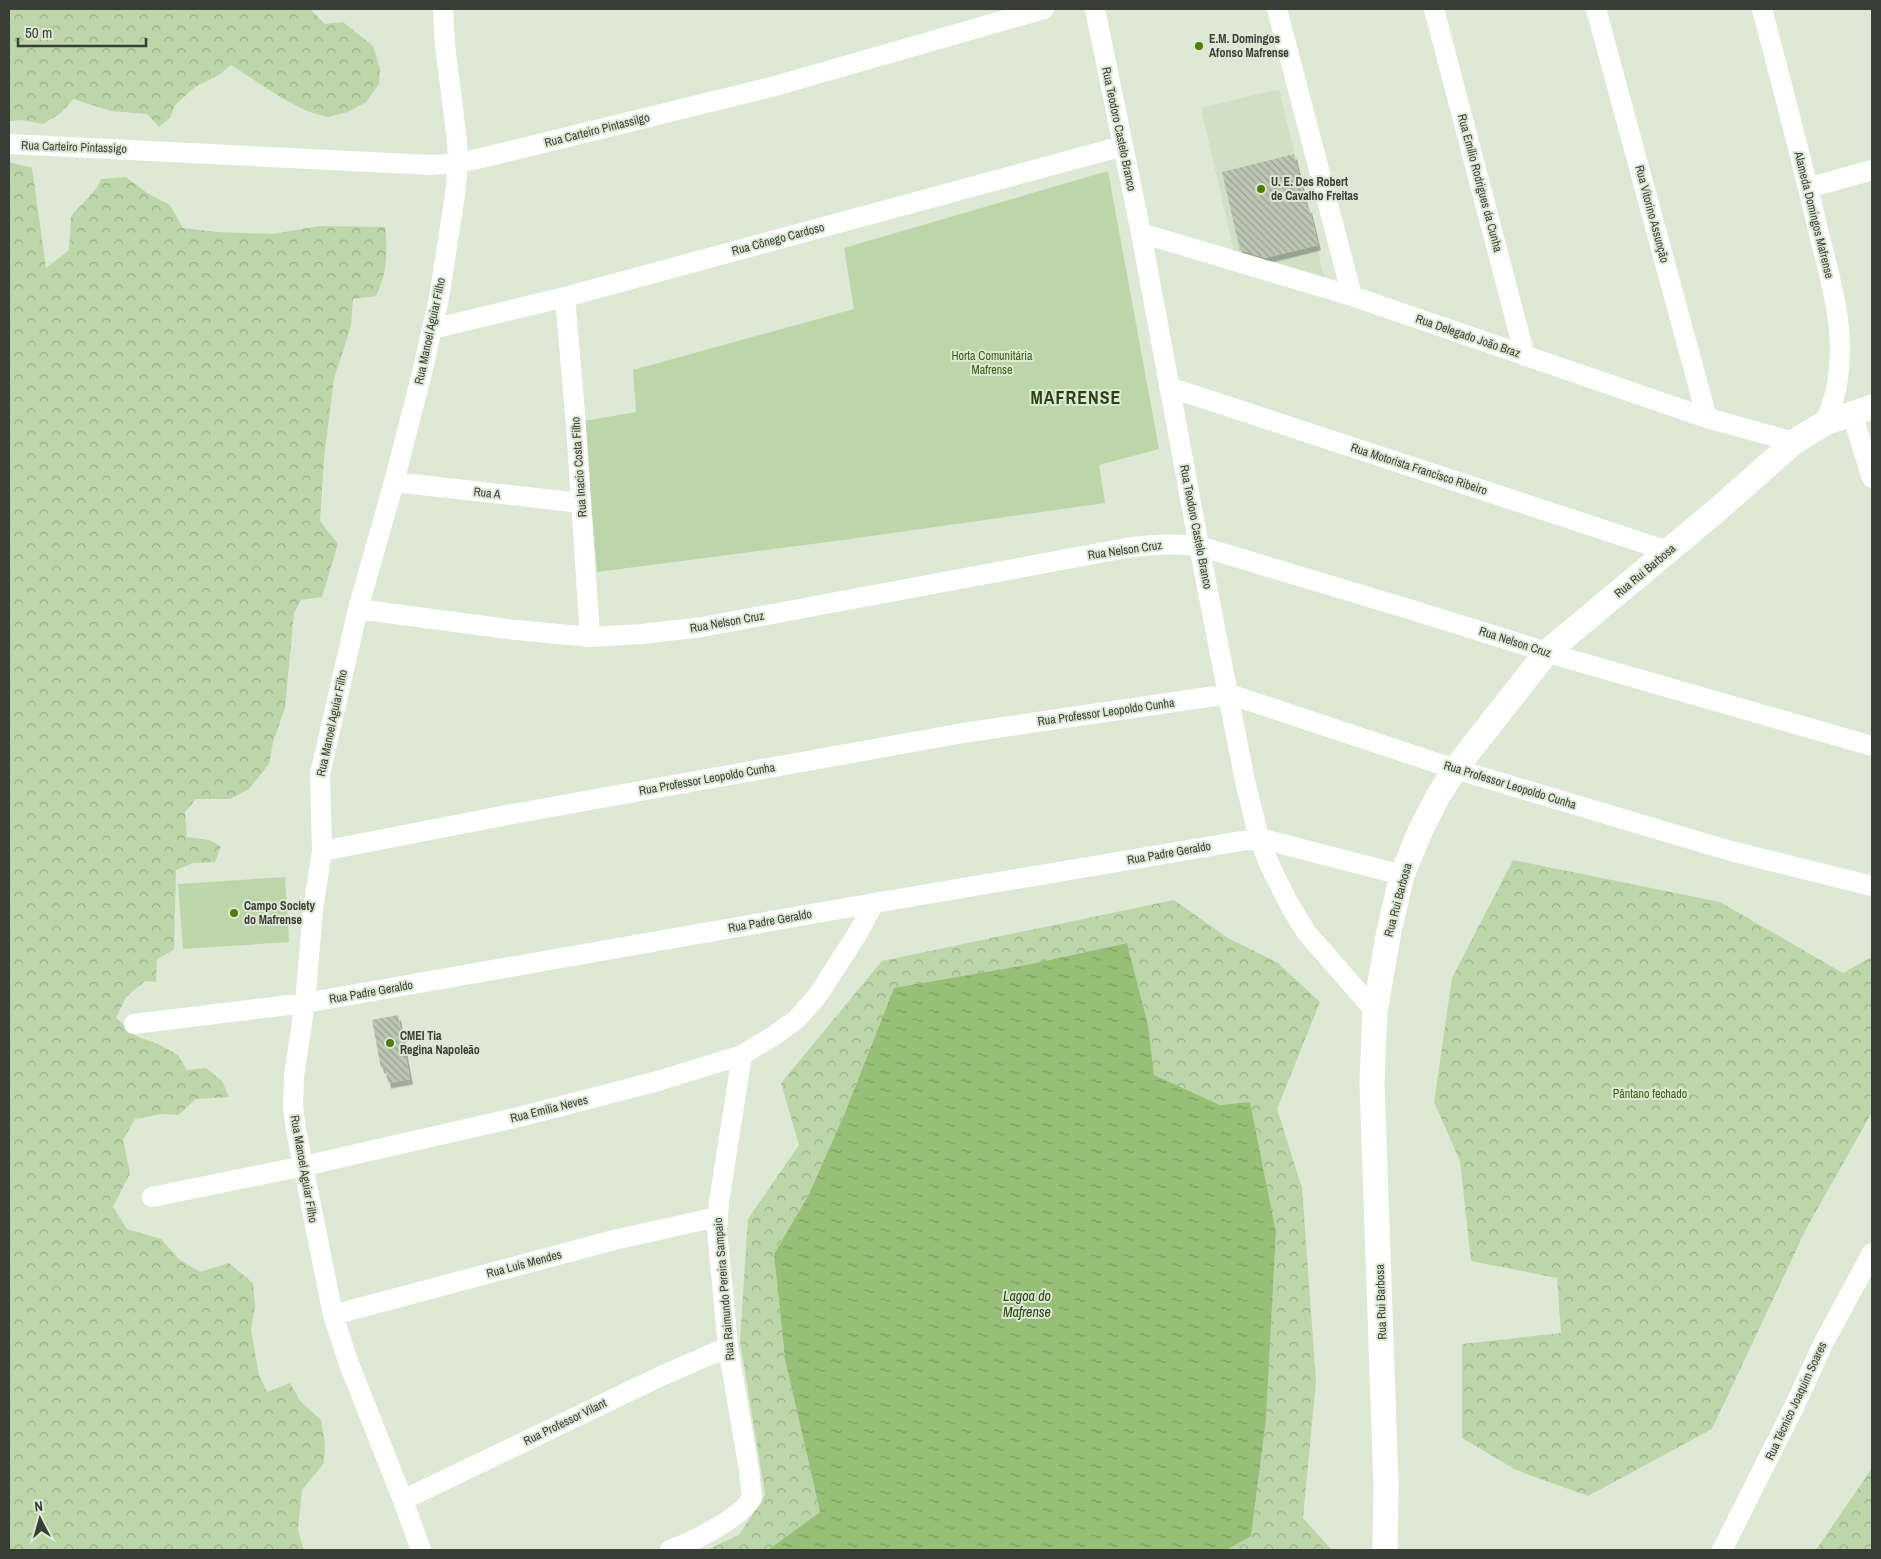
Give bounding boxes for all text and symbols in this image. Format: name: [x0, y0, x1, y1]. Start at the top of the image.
scale bar: [18, 15, 145, 47]
text: 50 m: [25, 22, 52, 43]
place label: E.M. Domingos Afonso Mafrense: [1209, 31, 1289, 61]
marker: E.M. Domingos Afonso Mafrense: [1193, 40, 1205, 52]
street label: Rua Teodoro Castelo Branco: [1098, 66, 1140, 192]
street label: Rua Carteiro Pintassilgo: [543, 109, 651, 151]
street label: Rua Emílio Rodrigues da Cunha: [1454, 112, 1506, 254]
street label: Rua Carteiro Pintassigo: [21, 137, 127, 157]
street label: Alameda Domingos Mafrense: [1790, 149, 1838, 280]
street label: Rua Vitorino Assunção: [1631, 163, 1673, 265]
place label: U. E. Des Robert de Cavalho Freitas: [1271, 174, 1359, 204]
marker: U. E. Des Robert de Cavalho Freitas: [1255, 183, 1267, 195]
street label: Rua Cônego Cardoso: [730, 219, 826, 259]
street label: Rua Manoel Aguiar Filho: [411, 276, 449, 386]
street label: Rua Delegado João Braz: [1413, 311, 1523, 361]
park label: Horta Comunitária Mafrense: [952, 348, 1033, 378]
district label: MAFRENSE: [1031, 385, 1121, 410]
street label: Rua Inacio Costa Filho: [568, 416, 590, 518]
street label: Rua Motorista Francisco Ribeiro: [1349, 439, 1489, 499]
street label: Rua Teodoro Castelo Branco: [1176, 464, 1216, 590]
street label: Rua A: [473, 484, 502, 502]
street label: Rua Nelson Cruz: [1087, 537, 1163, 563]
street label: Rua Rui Barbosa: [1611, 540, 1679, 601]
street label: Rua Nelson Cruz: [689, 608, 765, 636]
street label: Rua Nelson Cruz: [1477, 623, 1553, 661]
street label: Rua Manoel Aguiar Filho: [313, 668, 351, 778]
street label: Rua Professor Leopoldo Cunha: [1037, 694, 1176, 730]
street label: Rua Professor Leopoldo Cunha: [1442, 757, 1579, 813]
street label: Rua Professor Leopoldo Cunha: [638, 759, 777, 799]
street label: Rua Padre Geraldo: [1126, 838, 1212, 868]
street label: Rua Rui Barbosa: [1381, 861, 1416, 939]
place label: Campo Society do Mafrense: [244, 898, 316, 928]
street label: Rua Padre Geraldo: [727, 906, 813, 936]
marker: Campo Society do Mafrense: [228, 907, 240, 919]
street label: Rua Padre Geraldo: [328, 977, 414, 1007]
place label: CMEI Tia Regina Napoleão: [400, 1028, 480, 1058]
marker: CMEI Tia Regina Napoleão: [384, 1037, 396, 1049]
park label: Pântano fechado: [1613, 1086, 1687, 1102]
street label: Rua Emília Neves: [509, 1092, 589, 1126]
street label: Rua Manoel Aguiar Filho: [287, 1114, 321, 1224]
street label: Rua Raimundo Pereira Sampaio: [710, 1217, 738, 1361]
street label: Rua Luís Mendes: [485, 1246, 563, 1282]
street label: Rua Rui Barbosa: [1372, 1263, 1390, 1340]
water label: Lagoa do Mafrense: [1003, 1287, 1051, 1321]
street label: Rua Técnico Joaquim Soares: [1762, 1339, 1831, 1463]
street label: Rua Professor Vilant: [521, 1395, 609, 1449]
north arrow: [15, 1494, 65, 1544]
text: N: [34, 1497, 44, 1515]

